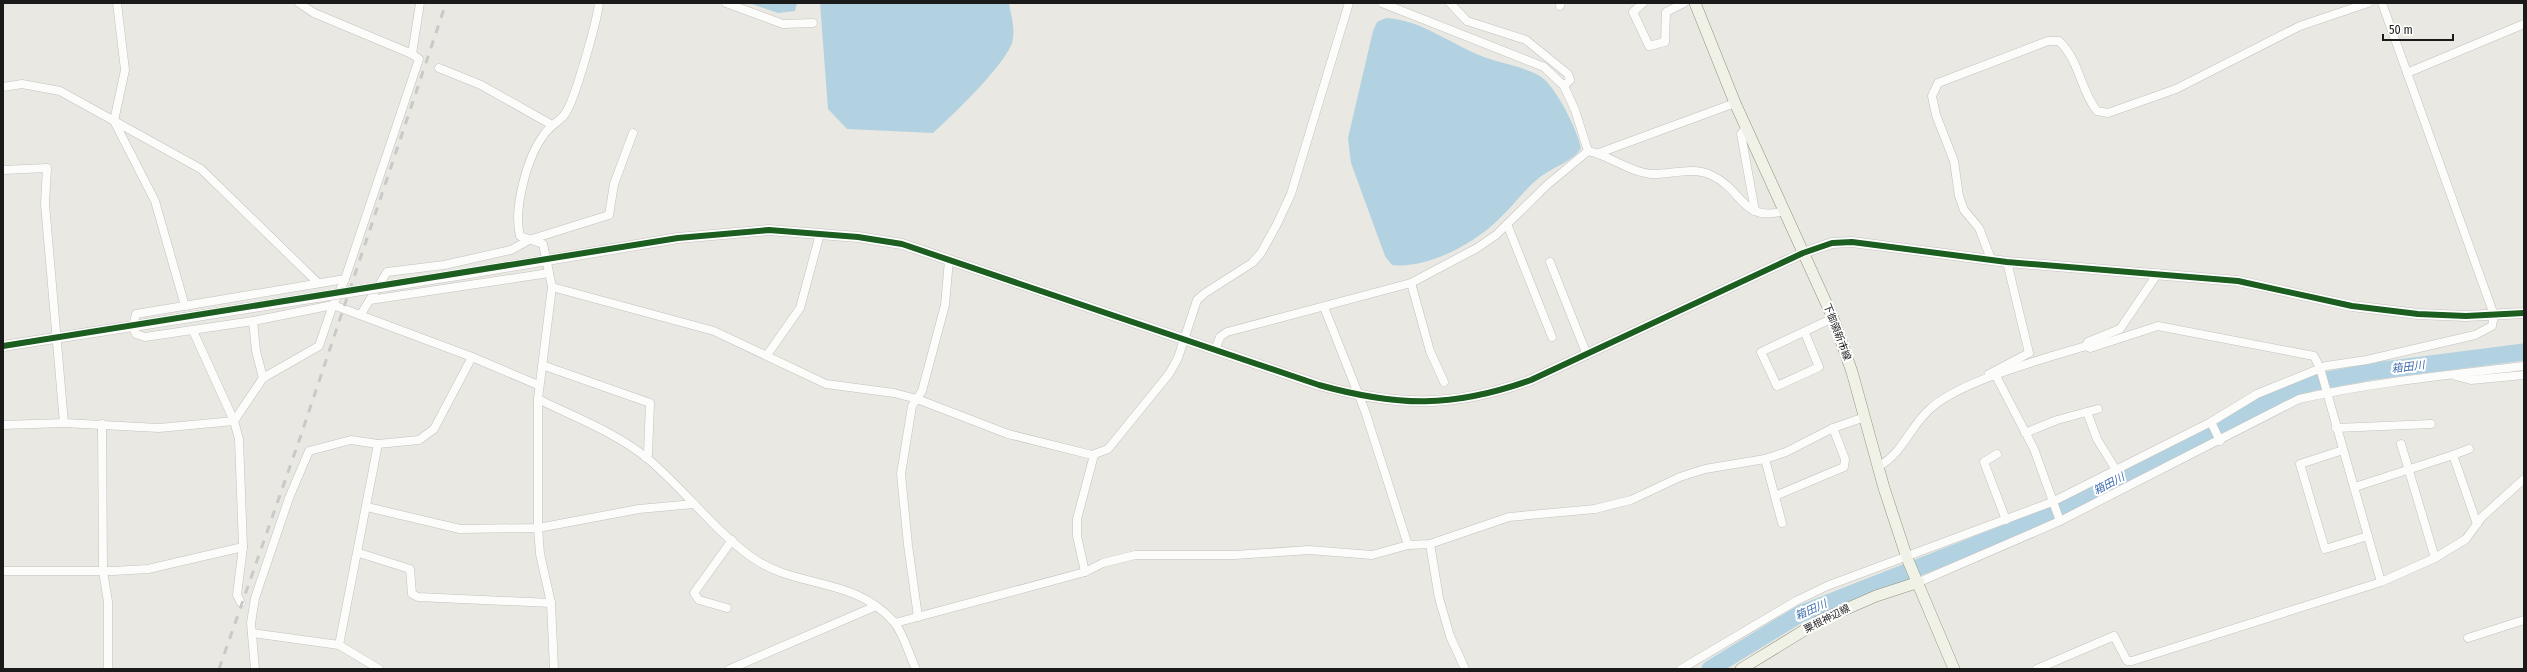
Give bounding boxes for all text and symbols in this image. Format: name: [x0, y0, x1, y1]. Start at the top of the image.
scale bar: [2383, 16, 2453, 42]
text: 50 m: [2389, 23, 2413, 37]
street label: 下御領新市線: [1821, 302, 1853, 362]
water label: 箱田川: [2391, 358, 2426, 375]
water label: 箱田川: [2091, 470, 2128, 497]
water label: 箱田川: [1793, 597, 1830, 623]
street label: 粟根神辺線: [1802, 602, 1852, 636]

